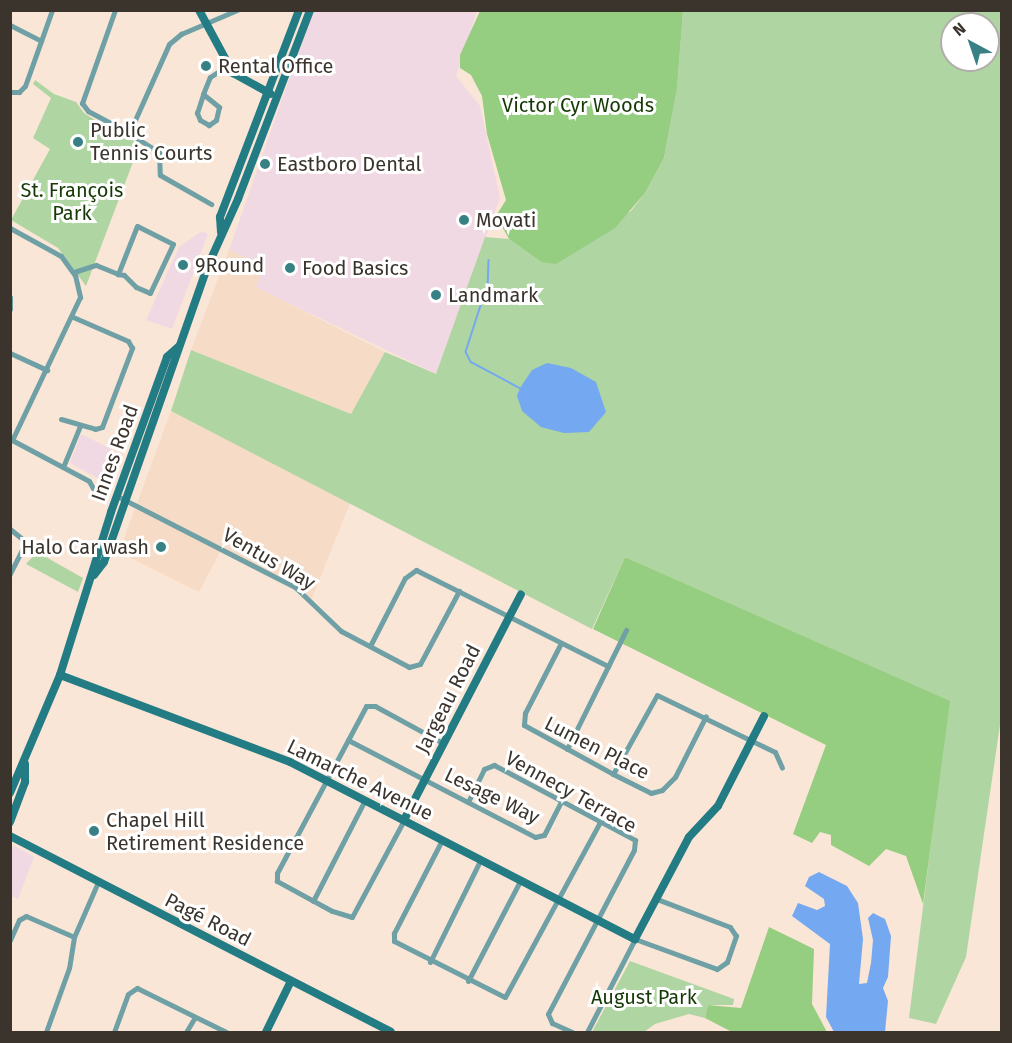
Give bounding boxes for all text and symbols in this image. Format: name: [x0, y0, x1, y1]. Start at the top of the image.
north arrow: [940, 12, 1000, 72]
text: N: [949, 19, 970, 40]
place label: Rental Office: [218, 54, 333, 78]
marker: Rental Office: [199, 59, 213, 73]
park label: Victor Cyr Woods: [502, 93, 654, 117]
place label: Public Tennis Courts: [90, 118, 212, 165]
marker: Public Tennis Courts: [71, 135, 85, 149]
place label: Eastboro Dental: [277, 152, 421, 176]
marker: Eastboro Dental: [258, 157, 272, 171]
park label: St. François Park: [21, 178, 123, 225]
place label: Movati: [476, 208, 536, 232]
marker: Movati: [457, 213, 471, 227]
place label: 9Round: [195, 253, 264, 277]
place label: Food Basics: [302, 256, 408, 280]
marker: 9Round: [176, 258, 190, 272]
marker: Food Basics: [283, 261, 297, 275]
place label: Landmark: [448, 283, 538, 307]
marker: Landmark: [429, 288, 443, 302]
street label: Innes Road: [86, 401, 144, 505]
street label: Ventus Way: [218, 523, 320, 595]
place label: Halo Car wash: [21, 535, 149, 559]
marker: Halo Car wash: [154, 540, 168, 554]
street label: Jargeau Road: [410, 640, 486, 758]
street label: Lumen Place: [541, 711, 653, 785]
street label: Lamarche Avenue: [283, 734, 437, 826]
street label: Vennecy Terrace: [501, 746, 641, 838]
street label: Lesage Way: [441, 763, 543, 829]
place label: Chapel Hill Retirement Residence: [106, 808, 304, 855]
marker: Chapel Hill Retirement Residence: [87, 824, 101, 838]
street label: Pagé Road: [161, 888, 255, 952]
park label: August Park: [591, 985, 697, 1009]

